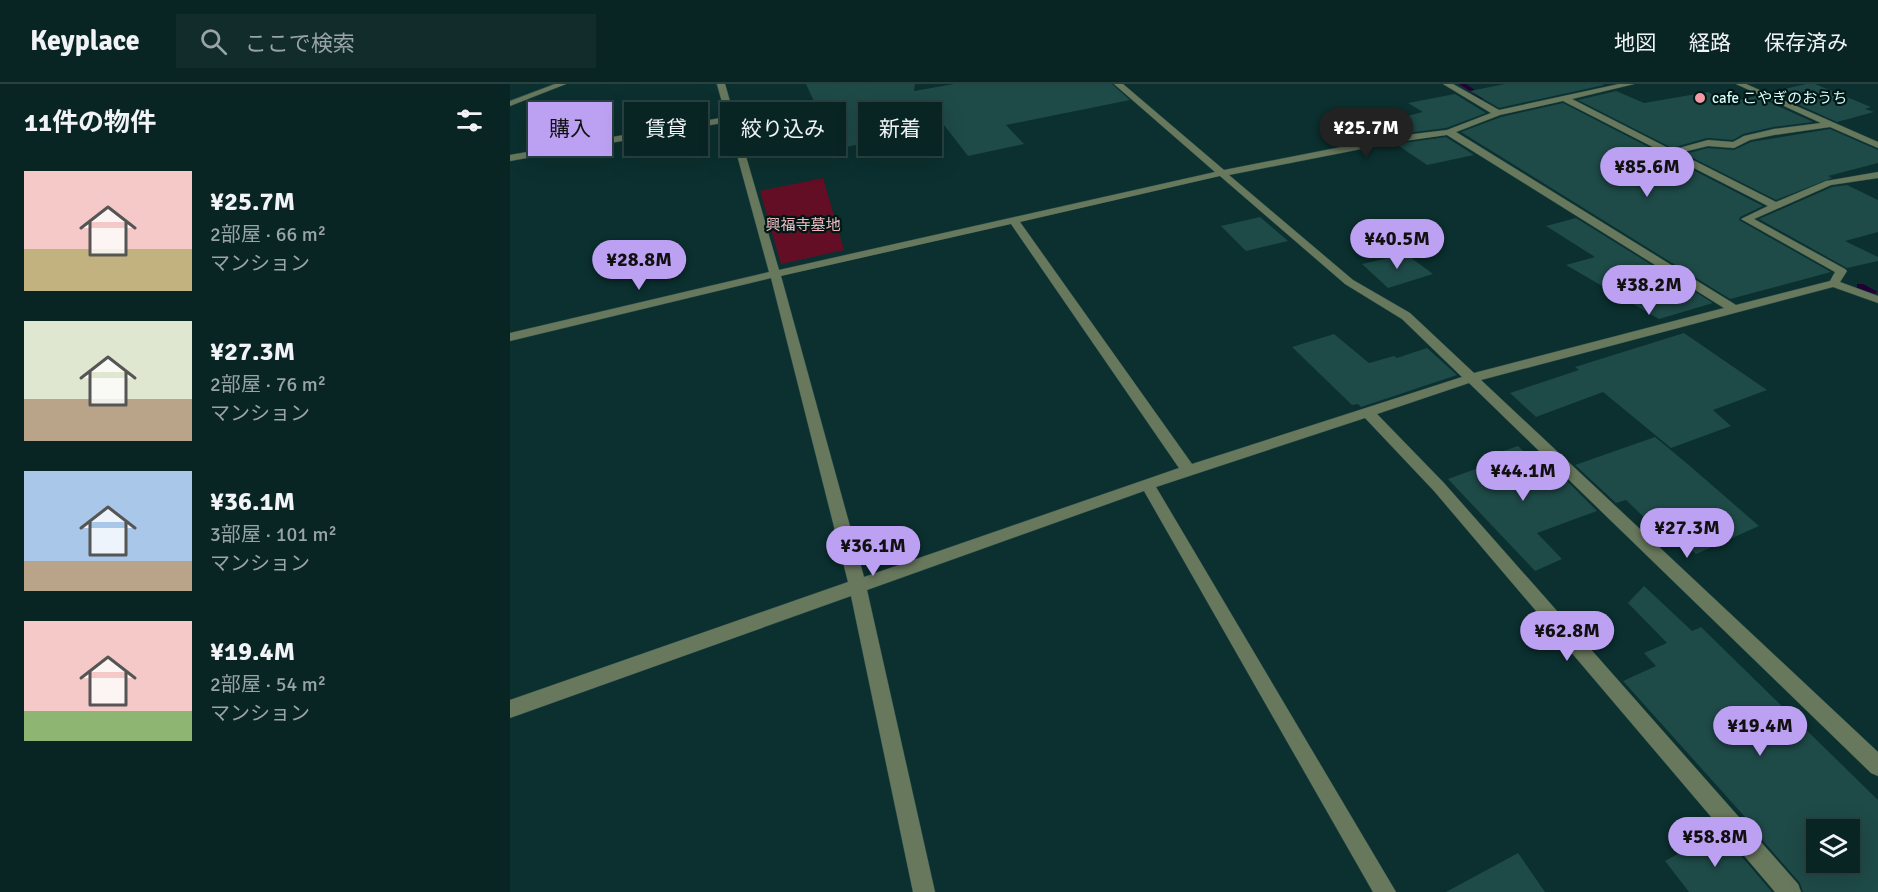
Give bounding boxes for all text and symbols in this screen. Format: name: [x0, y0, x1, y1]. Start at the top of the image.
search box: [176, 14, 596, 68]
text: Keyplace: [30, 24, 140, 58]
icon: search: [197, 25, 230, 58]
text: ここで検索: [245, 30, 355, 57]
text: 地図: [1614, 30, 1656, 56]
text: 経路: [1689, 30, 1731, 56]
text: 保存済み: [1764, 30, 1848, 56]
place label: cafe こやぎのおうち: [1712, 89, 1847, 107]
marker: cafe こやぎのおうち: [1693, 91, 1707, 105]
chip: 購入: [528, 102, 612, 156]
chip: 賃貸: [624, 102, 708, 156]
chip: 絞り込み: [720, 102, 846, 156]
chip: 新着: [858, 102, 942, 156]
icon: filters: [453, 104, 486, 137]
text: 11件の物件: [24, 107, 156, 139]
pin: ¥25.7M: [1317, 108, 1415, 159]
text: ¥25.7M: [1333, 115, 1399, 140]
pin: ¥85.6M: [1598, 147, 1696, 198]
text: ¥85.6M: [1614, 154, 1680, 179]
text: ¥25.7M: [210, 186, 295, 218]
icon: home: [72, 195, 144, 267]
park label: 興福寺墓地: [765, 216, 841, 234]
pin: ¥40.5M: [1348, 219, 1446, 270]
text: 2部屋 · 66 m²: [210, 222, 326, 247]
text: ¥40.5M: [1364, 226, 1430, 251]
pin: ¥28.8M: [590, 240, 688, 291]
text: ¥28.8M: [606, 247, 672, 272]
text: マンション: [210, 251, 310, 276]
pin: ¥38.2M: [1600, 265, 1698, 316]
text: ¥38.2M: [1616, 272, 1682, 297]
text: ¥27.3M: [210, 336, 295, 368]
icon: home: [72, 345, 144, 417]
text: 2部屋 · 76 m²: [210, 372, 326, 397]
text: マンション: [210, 401, 310, 426]
pin: ¥44.1M: [1474, 451, 1572, 502]
text: ¥44.1M: [1490, 458, 1556, 483]
text: ¥36.1M: [210, 486, 295, 518]
icon: home: [72, 495, 144, 567]
pin: ¥27.3M: [1638, 508, 1736, 559]
text: ¥27.3M: [1654, 515, 1720, 540]
text: 3部屋 · 101 m²: [210, 522, 337, 547]
pin: ¥36.1M: [824, 526, 922, 577]
text: ¥36.1M: [840, 533, 906, 558]
text: マンション: [210, 551, 310, 576]
pin: ¥62.8M: [1518, 611, 1616, 662]
text: ¥62.8M: [1534, 618, 1600, 643]
text: ¥19.4M: [210, 636, 295, 668]
icon: home: [72, 645, 144, 717]
text: 2部屋 · 54 m²: [210, 672, 326, 697]
text: マンション: [210, 701, 310, 726]
pin: ¥19.4M: [1711, 706, 1809, 757]
text: ¥19.4M: [1727, 713, 1793, 738]
pin: ¥58.8M: [1666, 817, 1764, 868]
map controls: [1806, 819, 1860, 873]
button: layers: [1806, 819, 1860, 873]
text: ¥58.8M: [1682, 824, 1748, 849]

